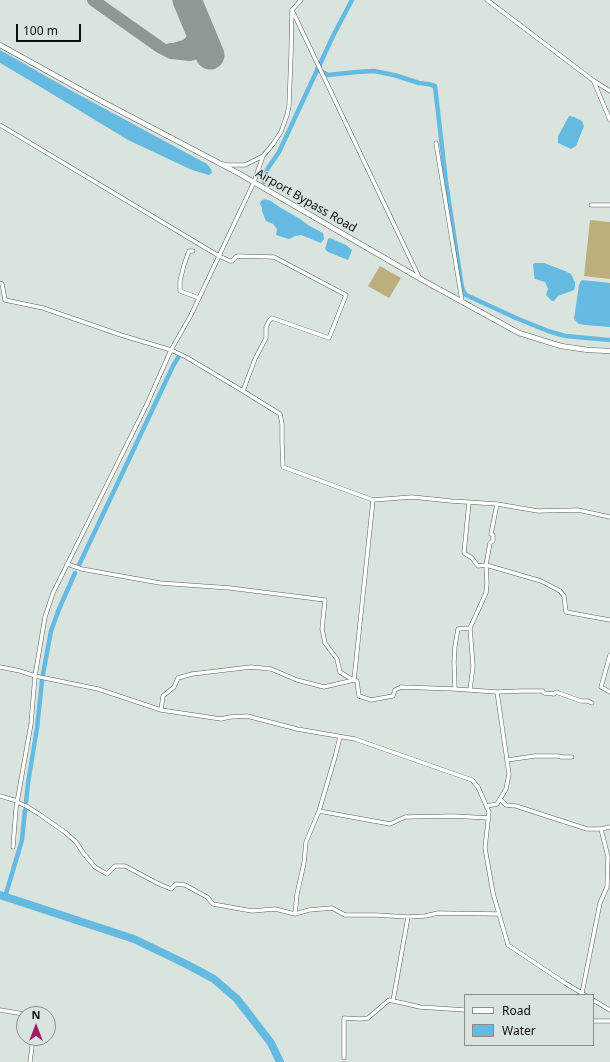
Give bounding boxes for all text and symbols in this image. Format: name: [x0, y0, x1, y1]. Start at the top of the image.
scale bar: [18, 16, 83, 42]
text: 100 m: [23, 22, 58, 39]
street label: Airport Bypass Road: [253, 166, 359, 236]
legend: [464, 994, 594, 1046]
text: Road: [502, 1002, 531, 1019]
north arrow: [16, 1006, 56, 1046]
text: N: [32, 1007, 40, 1022]
text: Water: [502, 1022, 536, 1039]

